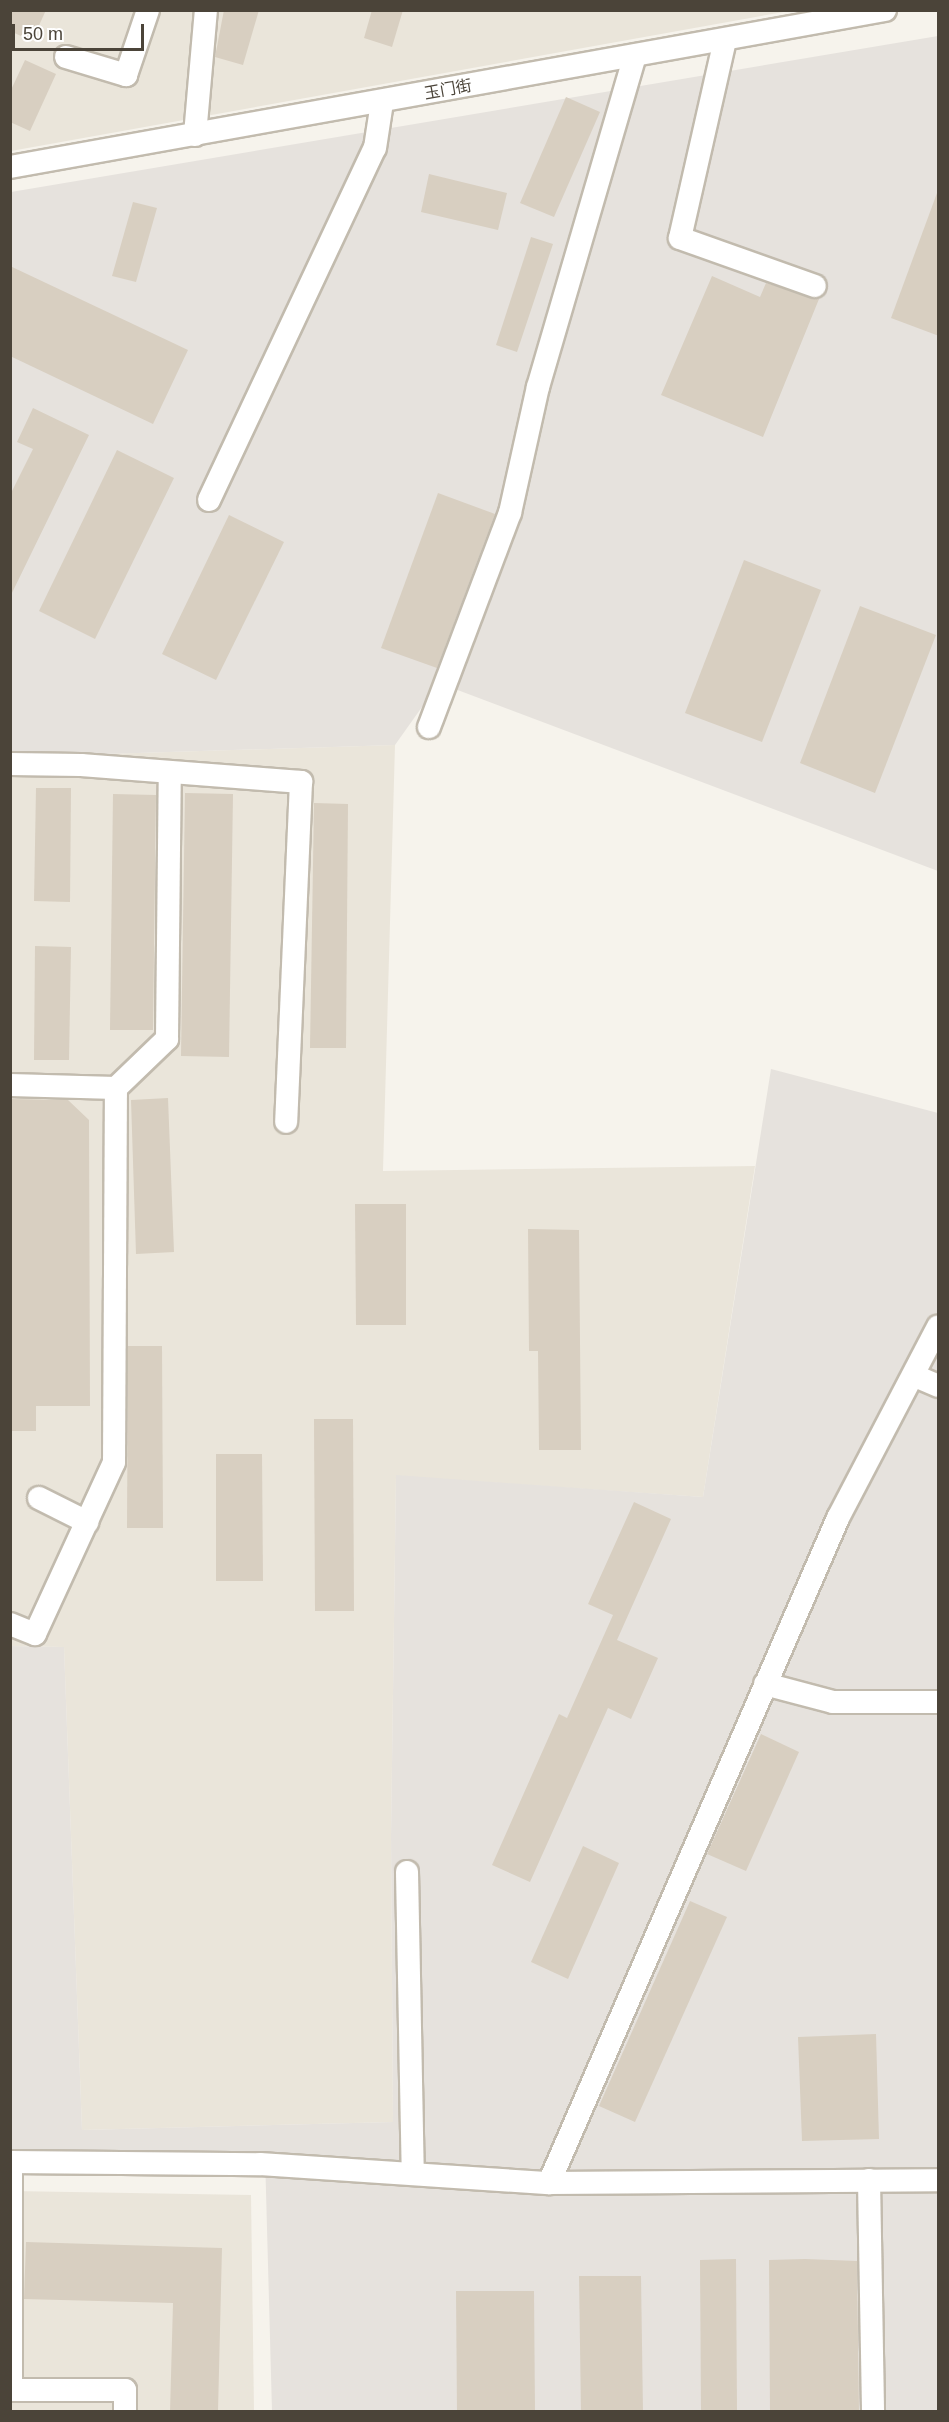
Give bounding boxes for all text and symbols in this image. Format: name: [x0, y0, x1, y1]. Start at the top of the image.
scale bar: [15, 12, 147, 50]
text: 50 m: [23, 24, 63, 44]
street label: 玉门街: [423, 76, 473, 104]

